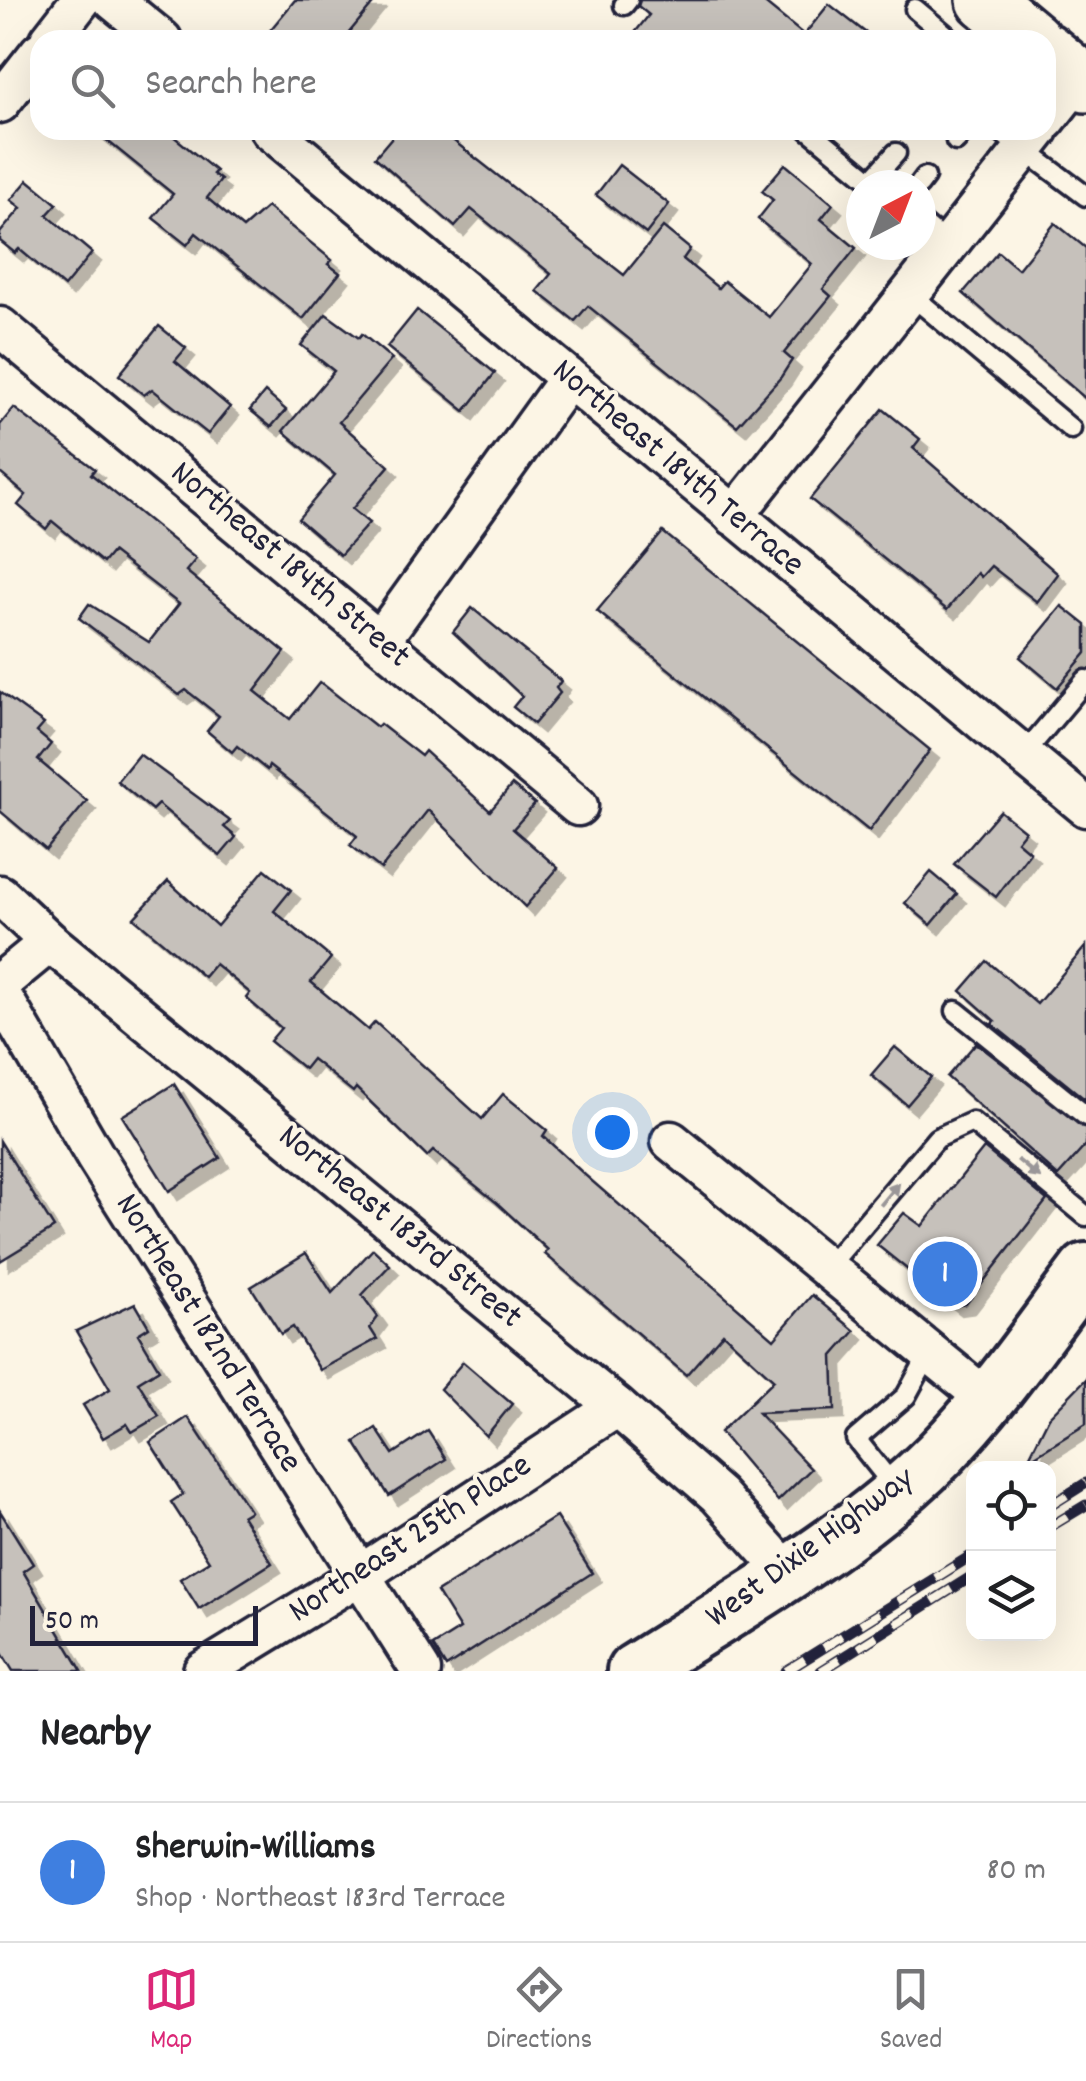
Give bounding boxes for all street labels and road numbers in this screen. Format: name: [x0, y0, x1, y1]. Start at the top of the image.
street label: Northeast 184th Terrace: [540, 348, 814, 590]
street label: Northeast 184th Street: [158, 450, 420, 682]
street label: Northeast 183rd Street: [266, 1114, 532, 1343]
street label: Northeast 182nd Terrace: [101, 1185, 313, 1483]
street label: Northeast 25th Place: [280, 1443, 542, 1637]
street label: West Dixie Highway: [696, 1456, 926, 1642]

